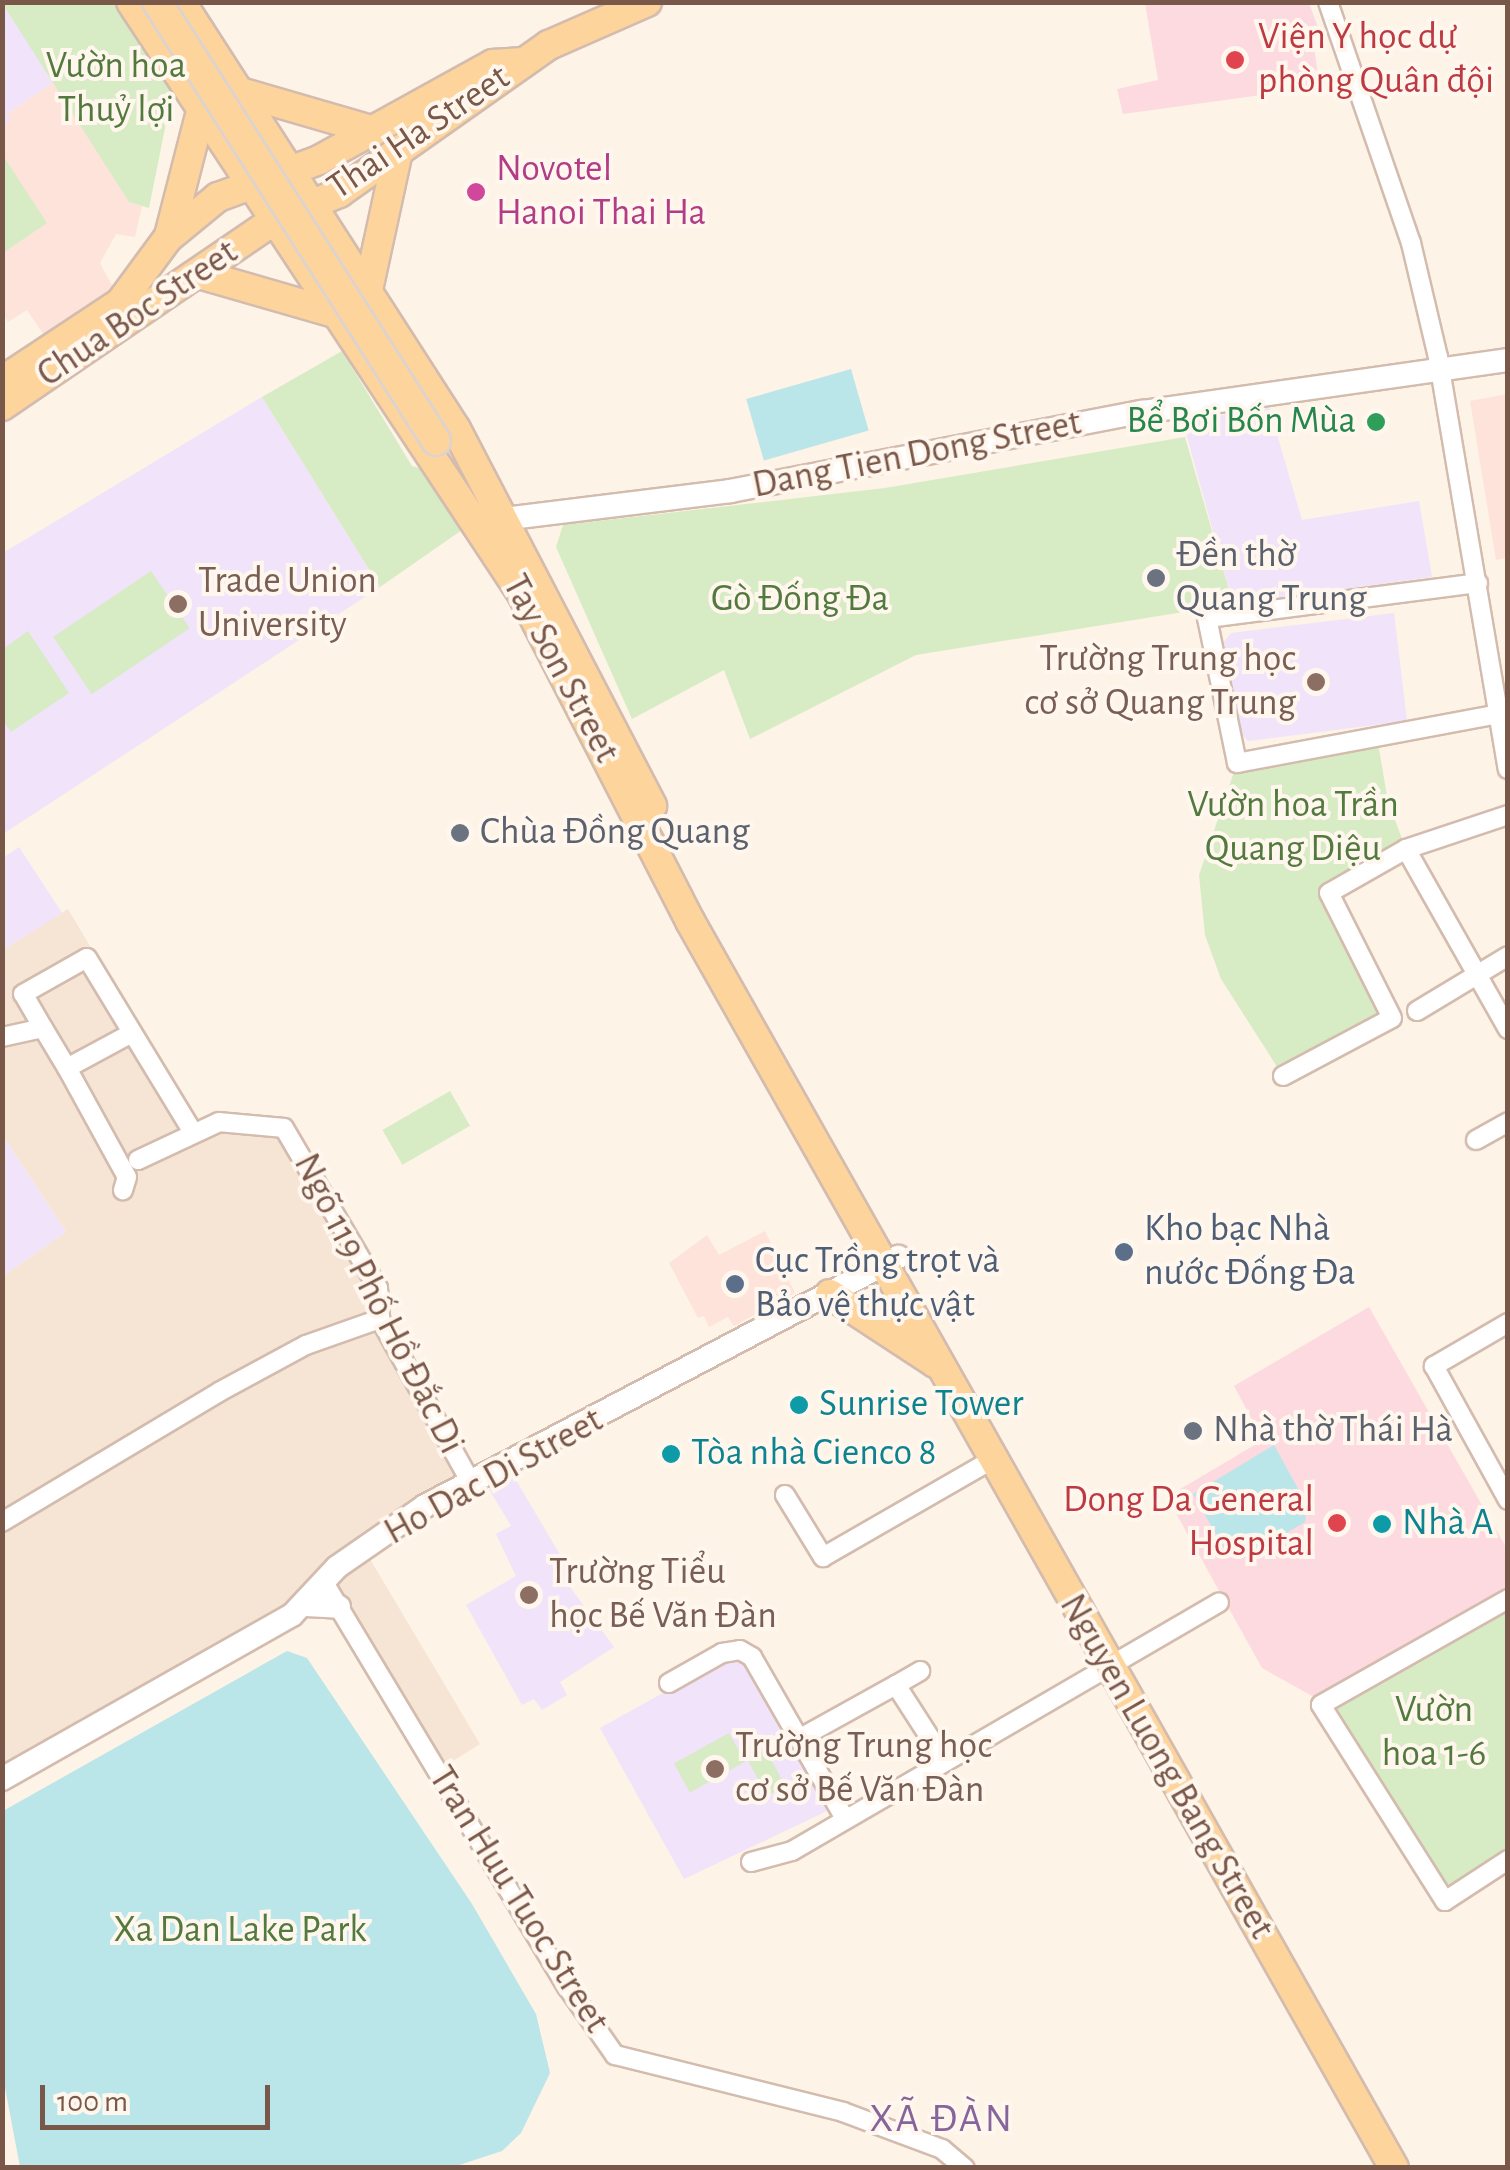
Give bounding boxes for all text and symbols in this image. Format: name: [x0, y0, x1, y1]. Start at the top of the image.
place label: Viện Y học dự phòng Quân đội: [1258, 15, 1494, 104]
park label: Vườn hoa Thuỷ lợi: [46, 44, 186, 133]
marker: Viện Y học dự phòng Quân đội: [1222, 47, 1248, 73]
street label: Thai Ha Street: [319, 56, 519, 210]
place label: Novotel Hanoi Thai Ha: [496, 147, 706, 236]
marker: Novotel Hanoi Thai Ha: [465, 181, 487, 203]
street label: Chua Boc Street: [29, 230, 247, 398]
place label: Bể Bơi Bốn Mùa: [1127, 399, 1356, 445]
street label: Dang Tien Dong Street: [749, 401, 1085, 509]
marker: Bể Bơi Bốn Mùa: [1365, 411, 1387, 433]
place label: Đền thờ Quang Trung: [1176, 533, 1367, 622]
place label: Trade Union University: [198, 559, 377, 648]
street label: Tay Son Street: [491, 567, 629, 771]
marker: Đền thờ Quang Trung: [1145, 567, 1167, 589]
park label: Gò Đống Đa: [711, 577, 889, 623]
marker: Trade Union University: [167, 593, 189, 615]
place label: Trường Trung học cơ sở Quang Trung: [1024, 637, 1296, 726]
marker: Trường Trung học cơ sở Quang Trung: [1305, 671, 1327, 693]
park label: Vườn hoa Trần Quang Diệu: [1187, 783, 1399, 872]
place label: Chùa Đồng Quang: [480, 810, 750, 856]
marker: Chùa Đồng Quang: [449, 822, 471, 844]
street label: Ngõ 119 Phố Hồ Đắc Di: [283, 1146, 473, 1462]
place label: Kho bạc Nhà nước Đống Đa: [1144, 1207, 1356, 1296]
place label: Cục Trồng trọt và Bảo vệ thực vật: [755, 1239, 1000, 1328]
marker: Kho bạc Nhà nước Đống Đa: [1113, 1241, 1135, 1263]
marker: Cục Trồng trọt và Bảo vệ thực vật: [724, 1273, 746, 1295]
place label: Sunrise Tower: [819, 1382, 1024, 1428]
marker: Sunrise Tower: [788, 1394, 810, 1416]
street label: Ho Dac Di Street: [377, 1398, 611, 1556]
place label: Nhà thờ Thái Hà: [1213, 1408, 1453, 1454]
marker: Nhà thờ Thái Hà: [1182, 1420, 1204, 1442]
place label: Tòa nhà Cienco 8: [691, 1431, 936, 1477]
marker: Tòa nhà Cienco 8: [660, 1443, 682, 1465]
place label: Dong Da General Hospital: [1063, 1478, 1314, 1568]
place label: Nhà A: [1402, 1501, 1493, 1547]
marker: Dong Da General Hospital: [1324, 1510, 1350, 1536]
marker: Nhà A: [1371, 1513, 1393, 1535]
place label: Trường Tiểu học Bế Văn Đàn: [549, 1550, 777, 1640]
marker: Trường Tiểu học Bế Văn Đàn: [518, 1584, 540, 1606]
street label: Nguyen Luong Bang Street: [1049, 1586, 1283, 1948]
park label: Vườn hoa 1-6: [1382, 1688, 1486, 1778]
place label: Trường Trung học cơ sở Bế Văn Đàn: [735, 1724, 992, 1814]
street label: Tran Huu Tuoc Street: [418, 1758, 618, 2042]
marker: Trường Trung học cơ sở Bế Văn Đàn: [704, 1758, 726, 1780]
park label: Xa Dan Lake Park: [113, 1908, 367, 1954]
scale bar: [45, 2065, 275, 2127]
text: 100 m: [57, 2087, 128, 2117]
district label: XÃ ĐÀN: [869, 2095, 1015, 2143]

